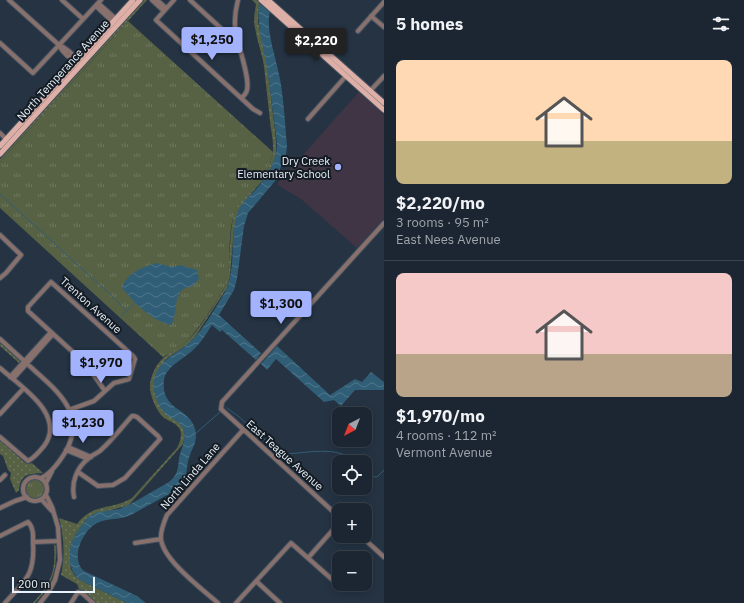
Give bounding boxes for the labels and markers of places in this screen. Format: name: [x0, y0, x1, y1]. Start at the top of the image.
pin: $1,250: [179, 27, 245, 61]
pin: $2,220: [283, 28, 349, 62]
place label: Dry Creek Elementary School: [237, 154, 330, 181]
marker: Dry Creek Elementary School: [333, 162, 343, 172]
pin: $1,300: [248, 291, 314, 325]
pin: $1,970: [68, 350, 134, 384]
pin: $1,230: [50, 410, 116, 444]

